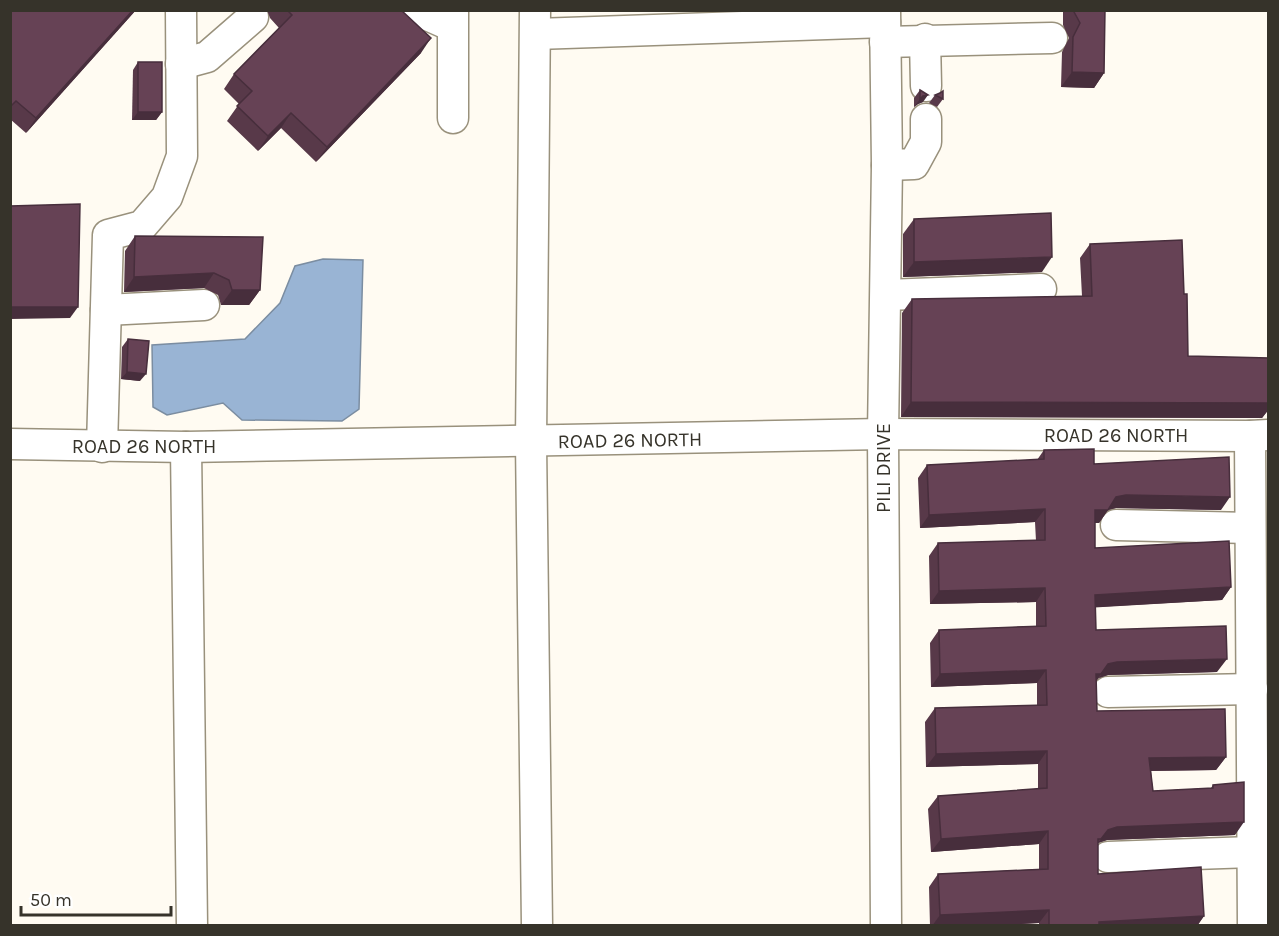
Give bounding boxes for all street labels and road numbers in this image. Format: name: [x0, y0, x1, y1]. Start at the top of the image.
street label: PILI DRIVE: [872, 423, 895, 513]
street label: ROAD 26 NORTH: [1044, 424, 1188, 447]
street label: ROAD 26 NORTH: [558, 428, 703, 453]
street label: ROAD 26 NORTH: [72, 435, 216, 458]

